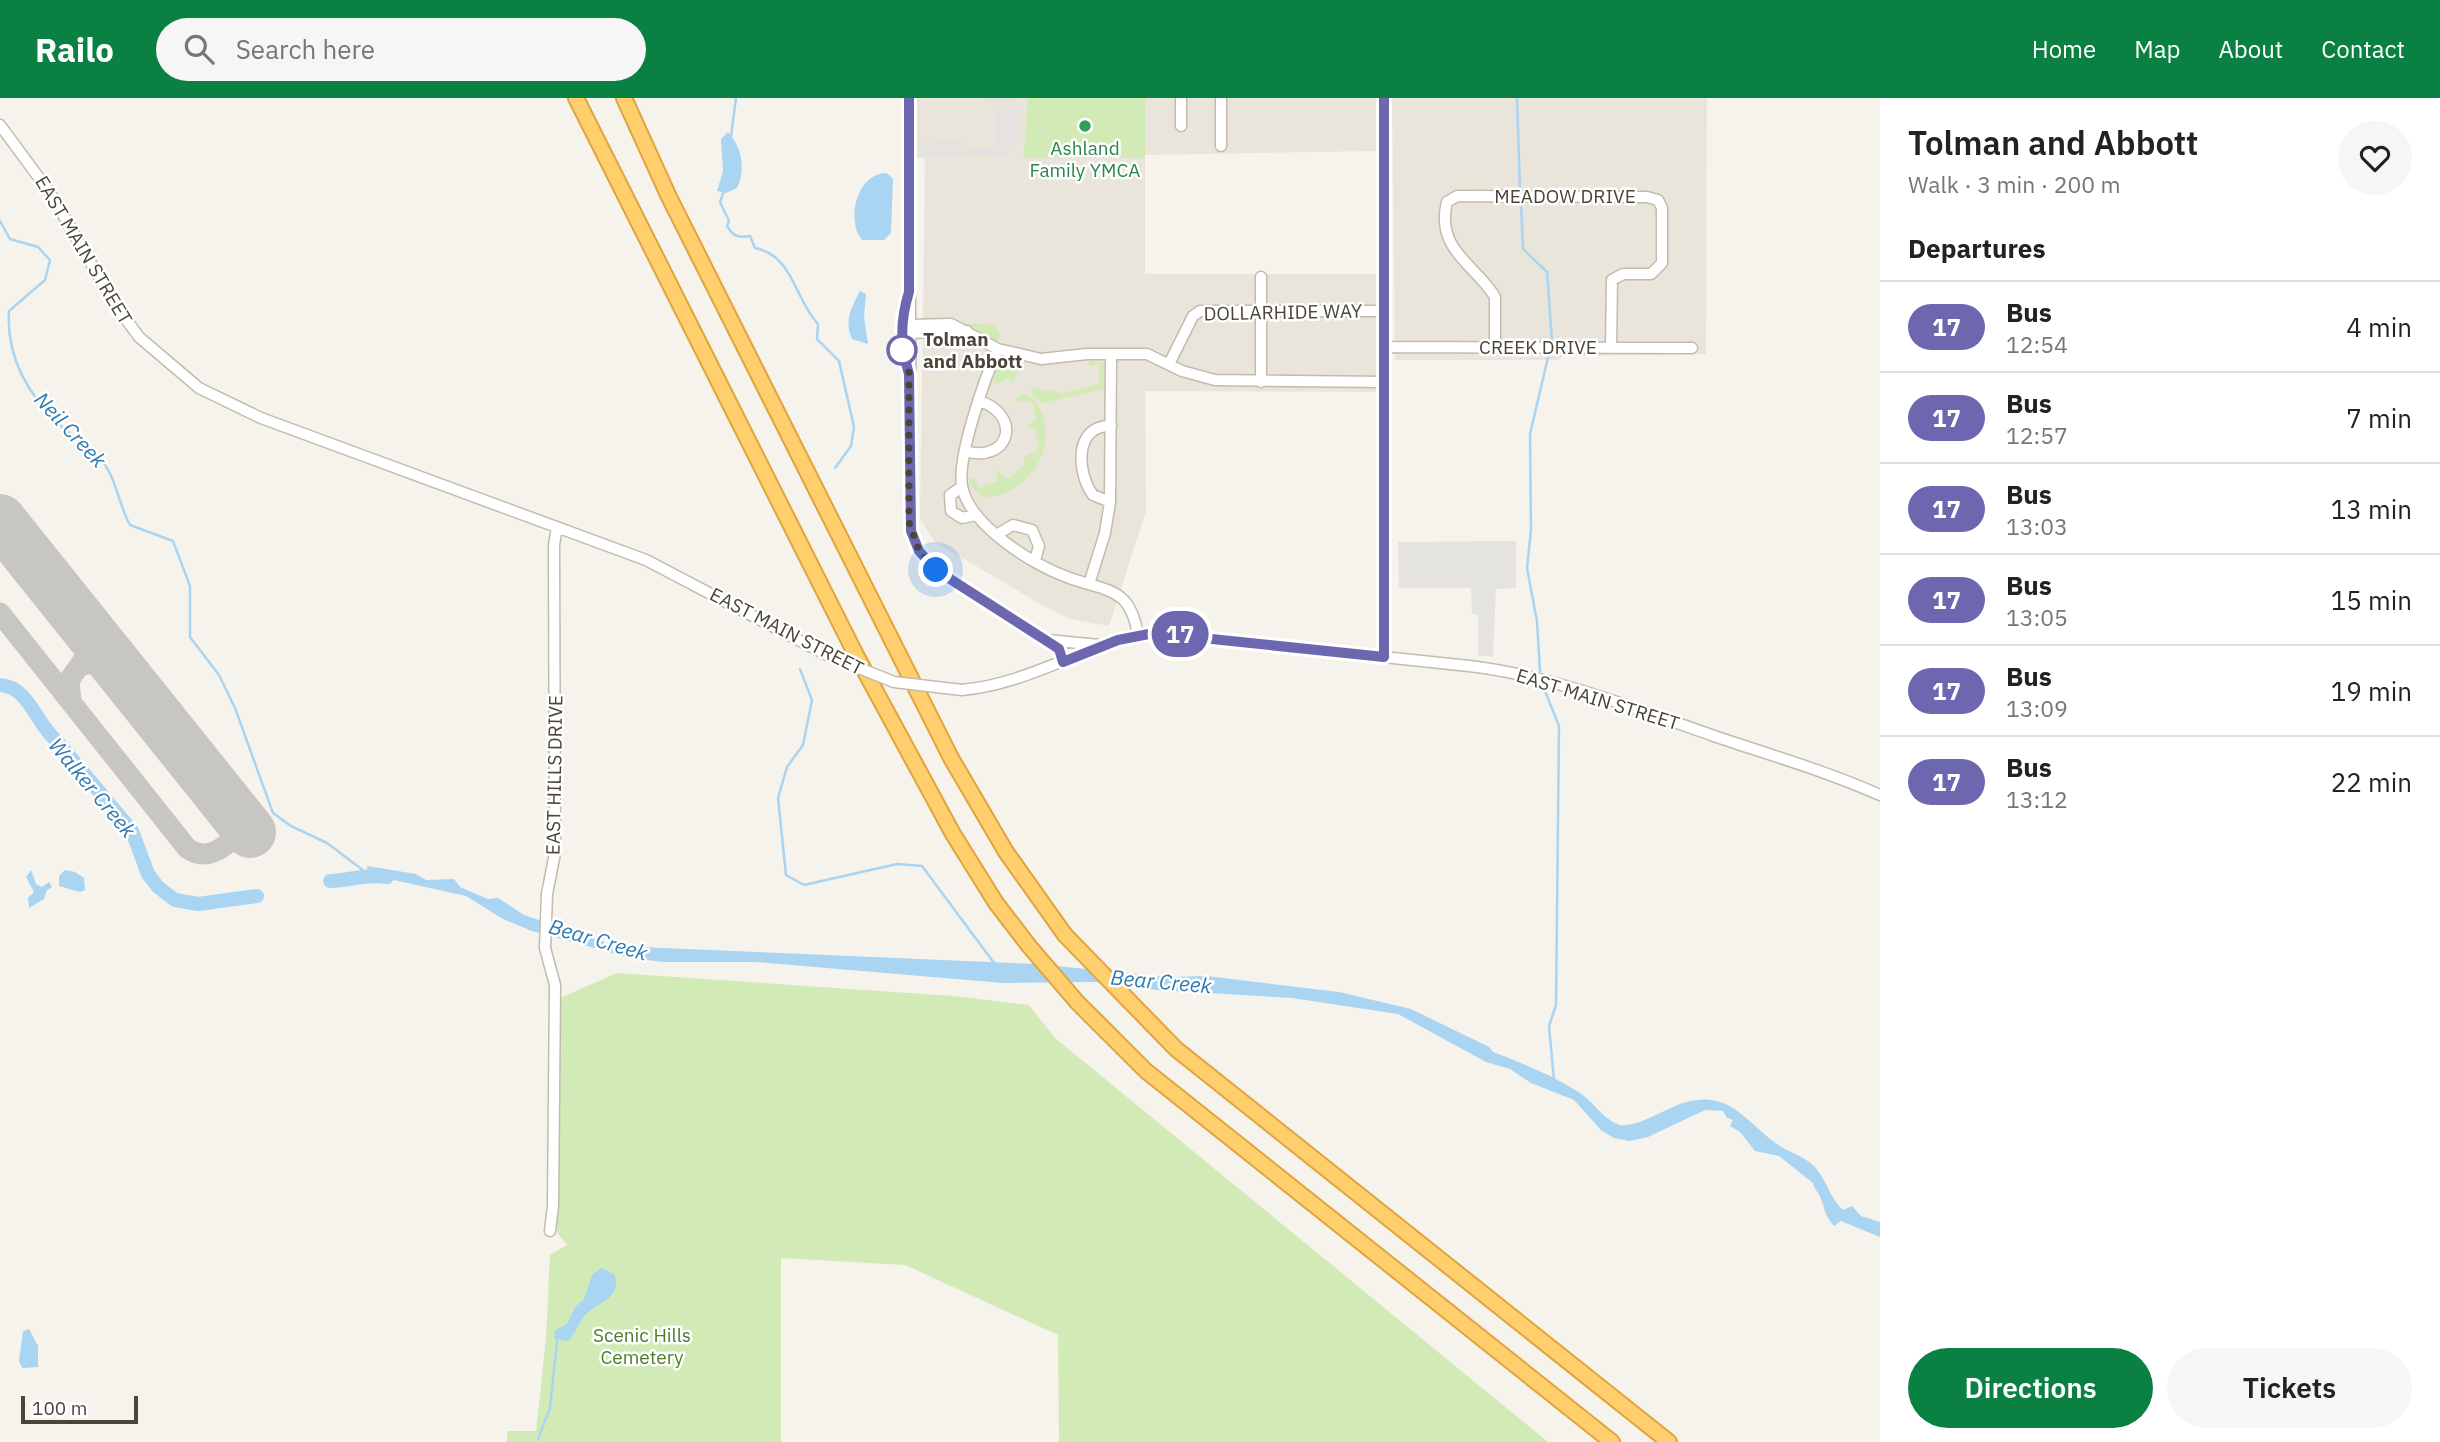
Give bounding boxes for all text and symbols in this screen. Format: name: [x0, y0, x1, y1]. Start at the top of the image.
search box: [156, 18, 646, 81]
text: Railo: [35, 28, 114, 71]
icon: search: [180, 30, 218, 68]
text: Search here: [236, 32, 375, 66]
text: Home: [2032, 33, 2096, 65]
text: Map: [2134, 33, 2180, 65]
text: About: [2218, 33, 2283, 65]
text: Contact: [2321, 33, 2405, 65]
marker: Ashland Family YMCA: [1077, 118, 1093, 134]
text: Tolman and Abbott: [1908, 121, 2198, 164]
button: heart: [2338, 121, 2412, 195]
place label: Ashland Family YMCA: [1030, 136, 1140, 182]
text: Walk · 3 min · 200 m: [1908, 169, 2121, 199]
street label: EAST MAIN STREET: [30, 171, 138, 329]
street label: MEADOW DRIVE: [1494, 184, 1636, 208]
text: Departures: [1908, 231, 2046, 265]
text: Bus: [2006, 295, 2052, 329]
street label: DOLLARHIDE WAY: [1204, 299, 1363, 325]
text: 4 min: [2346, 310, 2412, 344]
text: 17: [1932, 311, 1961, 343]
place label: Tolman and Abbott: [923, 327, 1022, 373]
text: 12:54: [2006, 329, 2068, 359]
marker: Tolman and Abbott: [887, 335, 917, 365]
street label: CREEK DRIVE: [1479, 335, 1597, 359]
water label: Neil Creek: [29, 386, 114, 474]
text: Bus: [2006, 386, 2052, 420]
text: 7 min: [2346, 401, 2412, 435]
text: 17: [1932, 402, 1961, 434]
text: 12:57: [2006, 420, 2068, 450]
text: Bus: [2006, 477, 2052, 511]
text: 13 min: [2331, 492, 2412, 526]
text: 17: [1932, 493, 1961, 525]
text: 13:03: [2006, 511, 2068, 541]
your location: [918, 552, 953, 587]
text: Bus: [2006, 568, 2052, 602]
street label: EAST MAIN STREET: [706, 582, 868, 680]
text: 15 min: [2331, 583, 2412, 617]
text: 17: [1932, 584, 1961, 616]
text: 13:05: [2006, 602, 2068, 632]
line badge: 17: [1148, 611, 1212, 657]
text: 17: [1166, 618, 1194, 650]
text: Bus: [2006, 659, 2052, 693]
street label: EAST MAIN STREET: [1514, 663, 1683, 735]
text: 19 min: [2331, 674, 2412, 708]
text: 17: [1932, 675, 1961, 707]
text: 13:09: [2006, 693, 2068, 723]
street label: EAST HILLS DRIVE: [541, 695, 567, 855]
water label: Walker Creek: [43, 732, 143, 844]
text: Bus: [2006, 750, 2052, 784]
text: 22 min: [2331, 765, 2412, 799]
text: 17: [1932, 766, 1961, 798]
text: 13:12: [2006, 784, 2068, 814]
water label: Bear Creek: [546, 912, 652, 967]
water label: Bear Creek: [1109, 963, 1214, 999]
park label: Scenic Hills Cemetery: [593, 1323, 691, 1369]
button: Directions: [1908, 1348, 2153, 1428]
button: Tickets: [2167, 1348, 2412, 1428]
scale bar: [21, 1393, 138, 1425]
text: 100 m: [32, 1396, 87, 1420]

